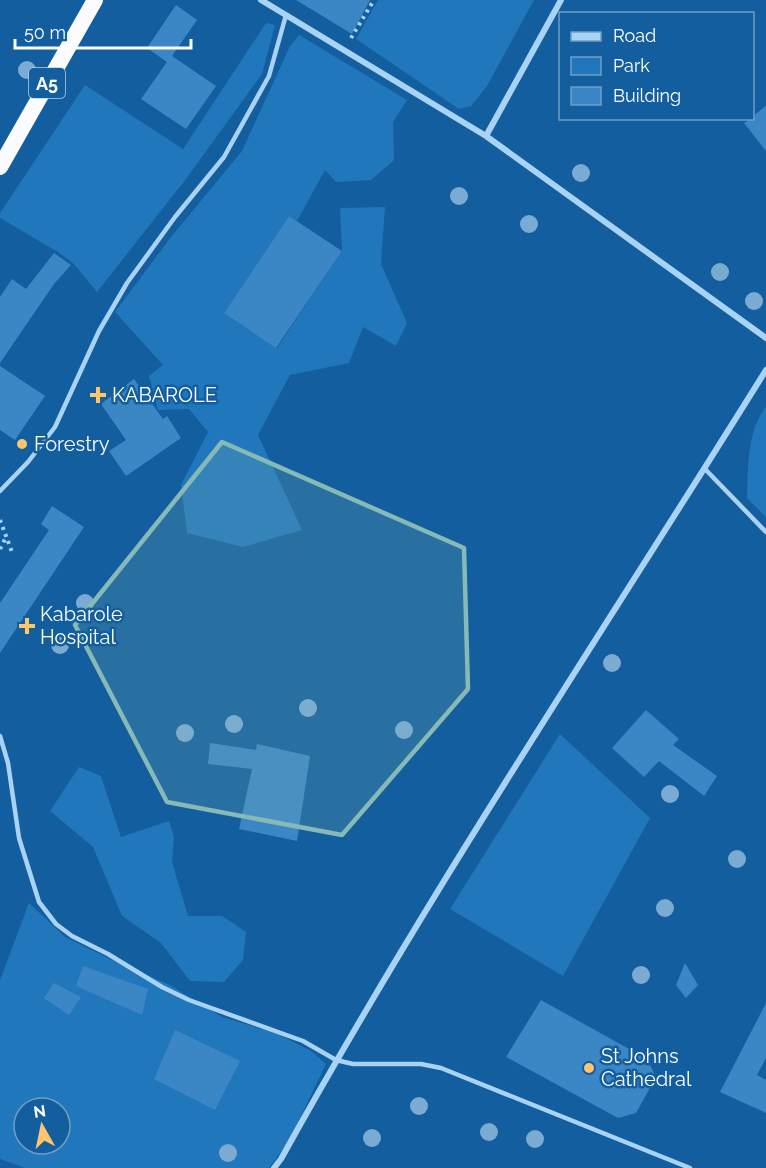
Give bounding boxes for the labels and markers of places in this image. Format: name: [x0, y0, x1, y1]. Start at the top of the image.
place label: KABAROLE: [112, 383, 217, 407]
marker: KABAROLE: [89, 386, 107, 404]
place label: Forestry: [34, 432, 110, 456]
marker: Forestry: [15, 437, 29, 451]
place label: Kabarole Hospital: [40, 602, 123, 649]
marker: Kabarole Hospital: [18, 617, 36, 635]
place label: St Johns Cathedral: [601, 1044, 692, 1091]
marker: St Johns Cathedral: [582, 1061, 596, 1075]

